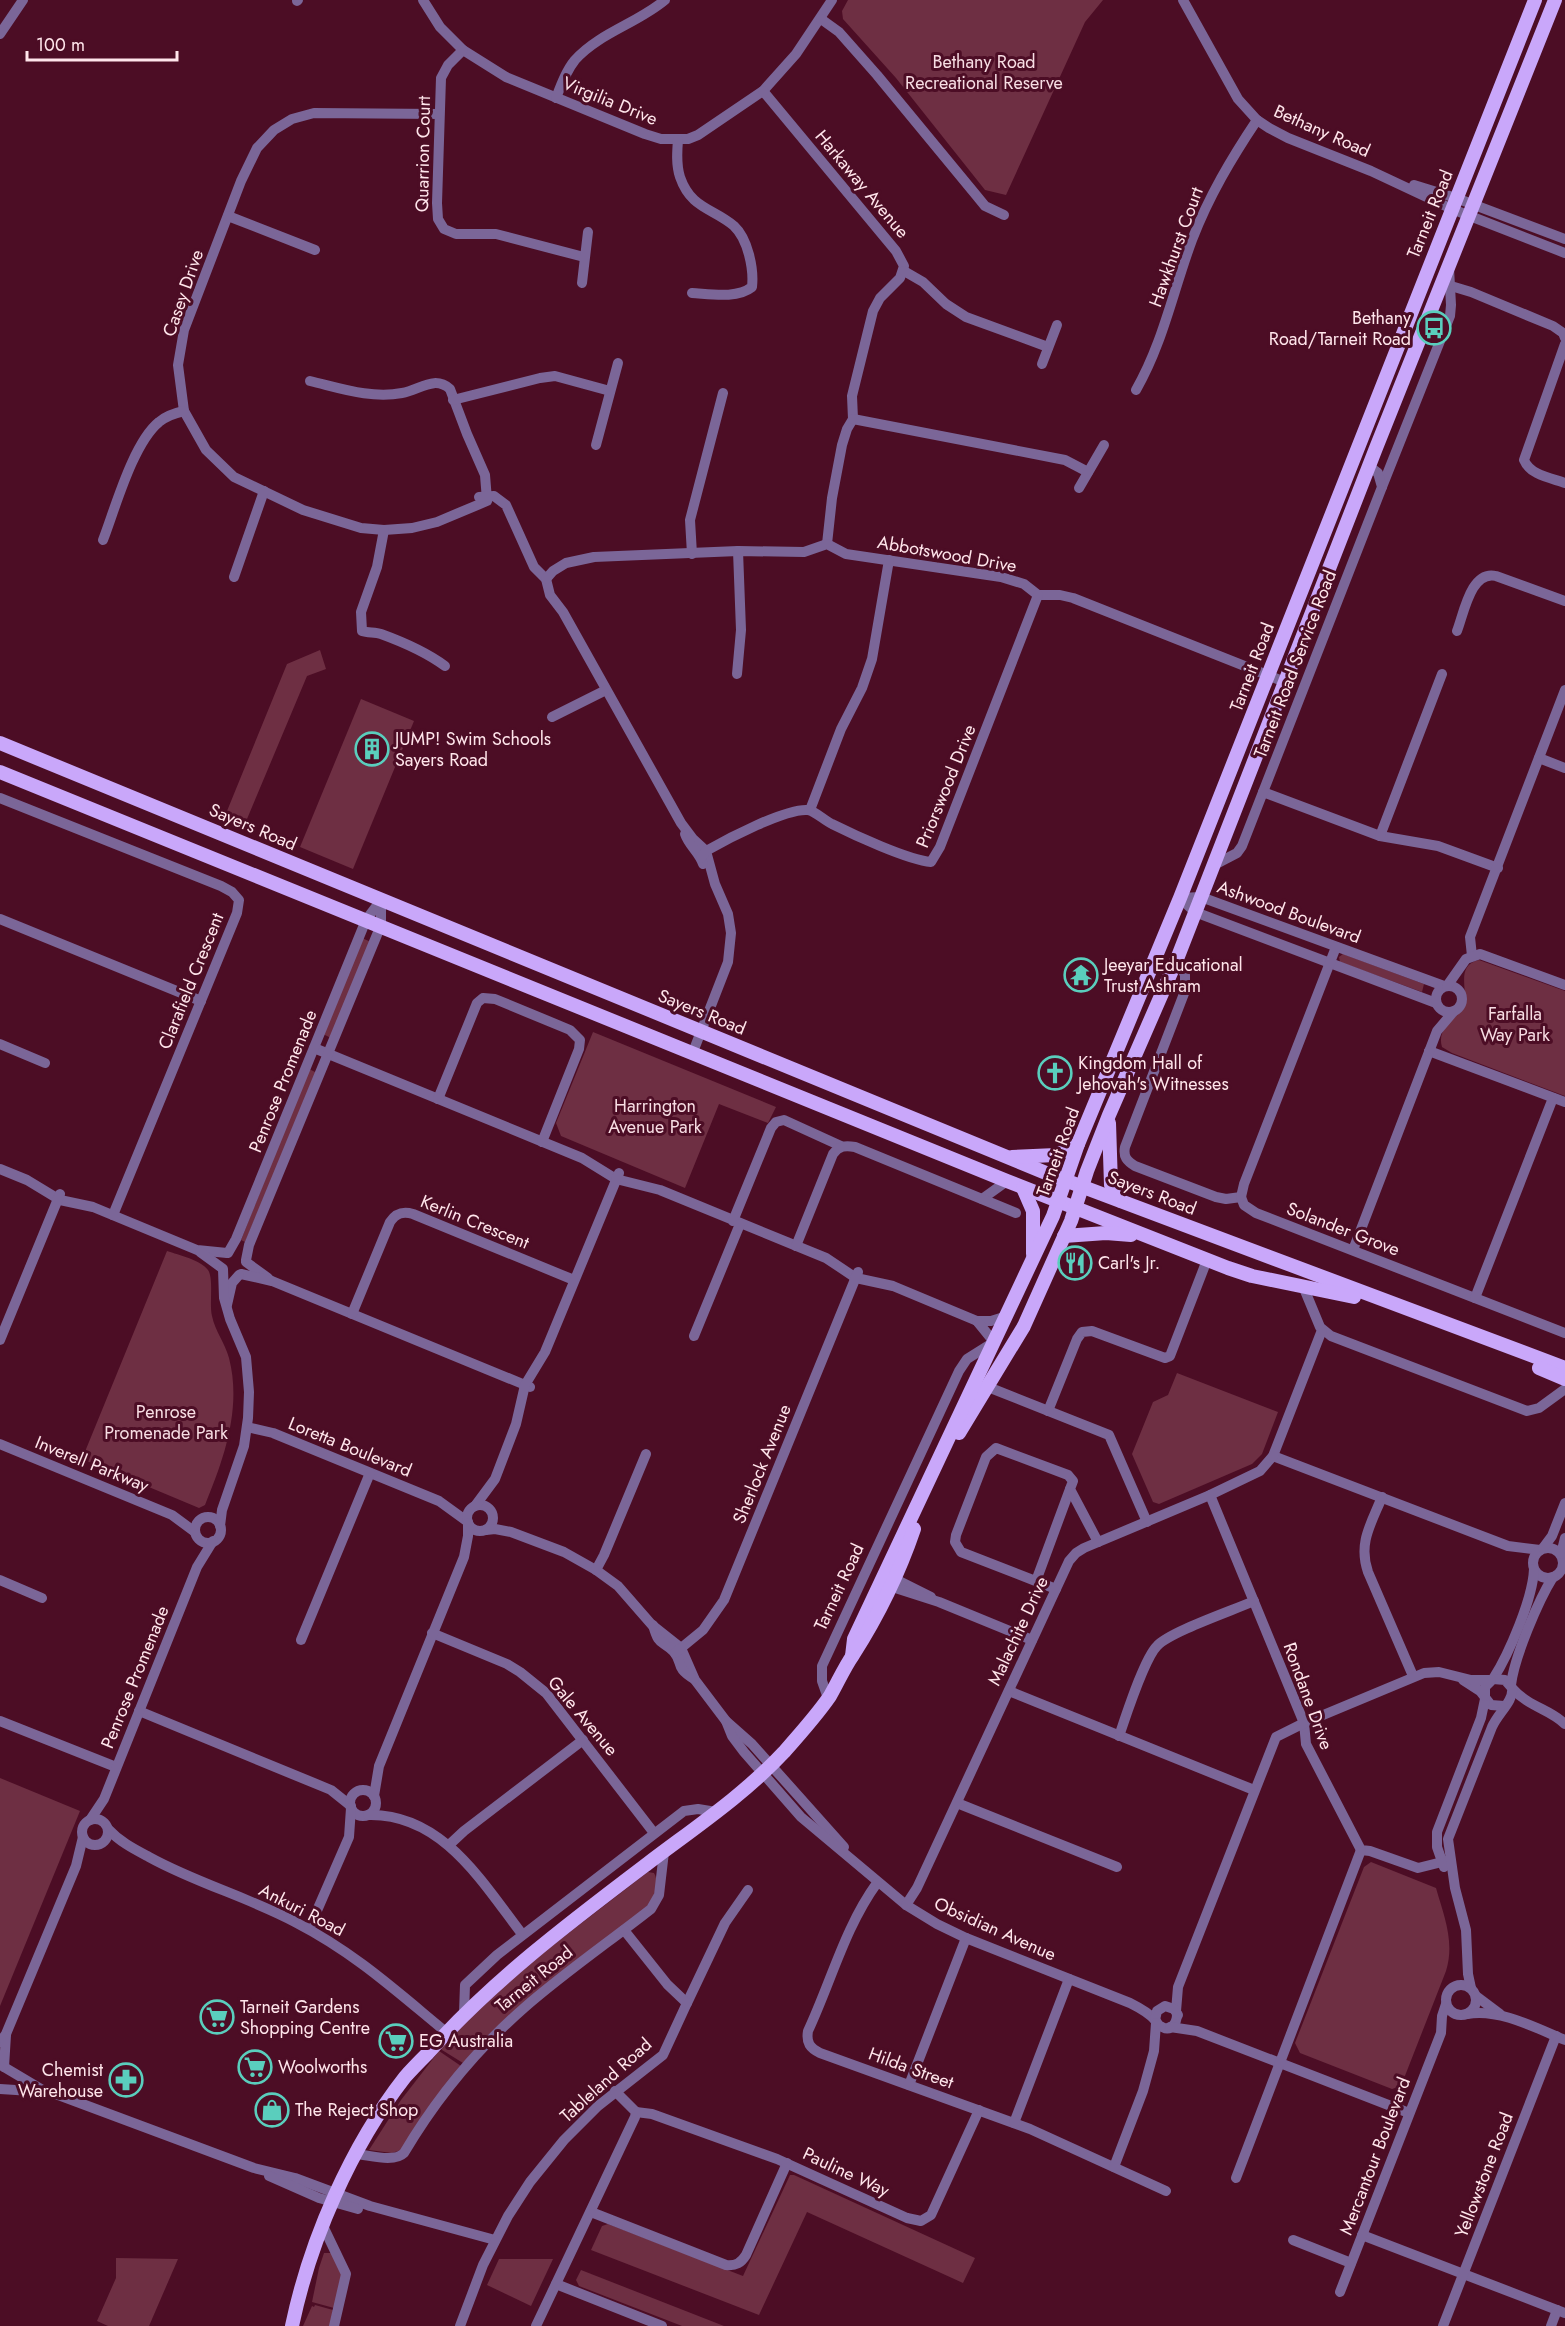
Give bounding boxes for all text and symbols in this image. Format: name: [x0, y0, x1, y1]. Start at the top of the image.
scale bar: [27, 24, 177, 62]
text: 100 m: [36, 32, 85, 58]
park label: Bethany Road Recreational Reserve: [905, 49, 1063, 96]
street label: Virgilia Drive: [559, 70, 661, 132]
street label: Quarrion Court: [409, 95, 437, 212]
street label: Bethany Road: [1270, 98, 1374, 164]
street label: Harkaway Avenue: [809, 124, 915, 244]
street label: Tarneit Road: [1400, 166, 1460, 262]
street label: Hawkhurst Court: [1142, 183, 1210, 311]
street label: Casey Drive: [156, 246, 210, 340]
place label: Bethany Road/Tarneit Road: [1269, 305, 1411, 352]
bus stop icon: Bethany Road/Tarneit Road: [1416, 310, 1452, 346]
street label: Abbotswood Drive: [875, 529, 1019, 579]
street label: Tarneit Road Service Road: [1249, 567, 1341, 761]
street label: Tarneit Road: [1225, 620, 1279, 714]
street label: Priorswood Drive: [909, 720, 983, 852]
place label: JUMP! Swim Schools Sayers Road: [393, 726, 551, 773]
building icon: JUMP! Swim Schools Sayers Road: [354, 731, 390, 767]
street label: Sayers Road: [205, 797, 301, 857]
street label: Ashwood Boulevard: [1213, 874, 1365, 950]
street label: Clarafield Crescent: [152, 908, 231, 1053]
place label: Jeeyar Educational Trust Ashram: [1102, 952, 1243, 999]
temple icon: Jeeyar Educational Trust Ashram: [1063, 957, 1099, 993]
street label: Sayers Road: [654, 983, 750, 1041]
park label: Farfalla Way Park: [1480, 1001, 1550, 1048]
street label: Penrose Promenade: [242, 1006, 324, 1156]
place label: Kingdom Hall of Jehovah's Witnesses: [1076, 1050, 1229, 1097]
church icon: Kingdom Hall of Jehovah's Witnesses: [1037, 1055, 1073, 1091]
park label: Harrington Avenue Park: [608, 1093, 702, 1140]
street label: Tarneit Road: [1030, 1104, 1086, 1200]
street label: Sayers Road: [1104, 1164, 1200, 1222]
street label: Kerlin Crescent: [417, 1188, 534, 1256]
street label: Solander Grove: [1283, 1195, 1403, 1263]
restaurant icon: Carl's Jr.: [1057, 1245, 1093, 1281]
place label: Carl's Jr.: [1098, 1250, 1160, 1276]
park label: Penrose Promenade Park: [104, 1399, 228, 1446]
street label: Sherlock Avenue: [726, 1400, 798, 1528]
street label: Loretta Boulevard: [284, 1410, 416, 1484]
street label: Inverell Parkway: [31, 1429, 153, 1499]
street label: Tarneit Road: [807, 1539, 871, 1635]
street label: Malachite Drive: [981, 1572, 1055, 1690]
street label: Penrose Promenade: [94, 1602, 176, 1752]
street label: Rondane Drive: [1277, 1639, 1339, 1753]
street label: Gale Avenue: [542, 1670, 624, 1762]
street label: Ankuri Road: [254, 1877, 350, 1943]
street label: Obsidian Avenue: [930, 1890, 1060, 1968]
street label: Tarneit Road: [490, 1940, 578, 2018]
place label: Tarneit Gardens Shopping Centre: [240, 1994, 370, 2041]
supermarket icon: Tarneit Gardens Shopping Centre: [199, 1999, 235, 2035]
supermarket icon: EG Australia: [378, 2023, 414, 2059]
place label: EG Australia: [419, 2028, 513, 2054]
street label: Tableland Road: [554, 2032, 658, 2128]
street label: Hilda Street: [865, 2041, 958, 2096]
supermarket icon: Woolworths: [237, 2049, 273, 2085]
place label: Woolworths: [278, 2054, 367, 2080]
place label: Chemist Warehouse: [18, 2057, 104, 2104]
pharmacy icon: Chemist Warehouse: [108, 2062, 144, 2098]
street label: Mercantour Boulevard: [1333, 2073, 1417, 2239]
shop icon: The Reject Shop: [254, 2092, 290, 2128]
place label: The Reject Shop: [295, 2097, 418, 2123]
street label: Yellowstone Road: [1448, 2109, 1520, 2241]
street label: Pauline Way: [798, 2141, 894, 2203]

